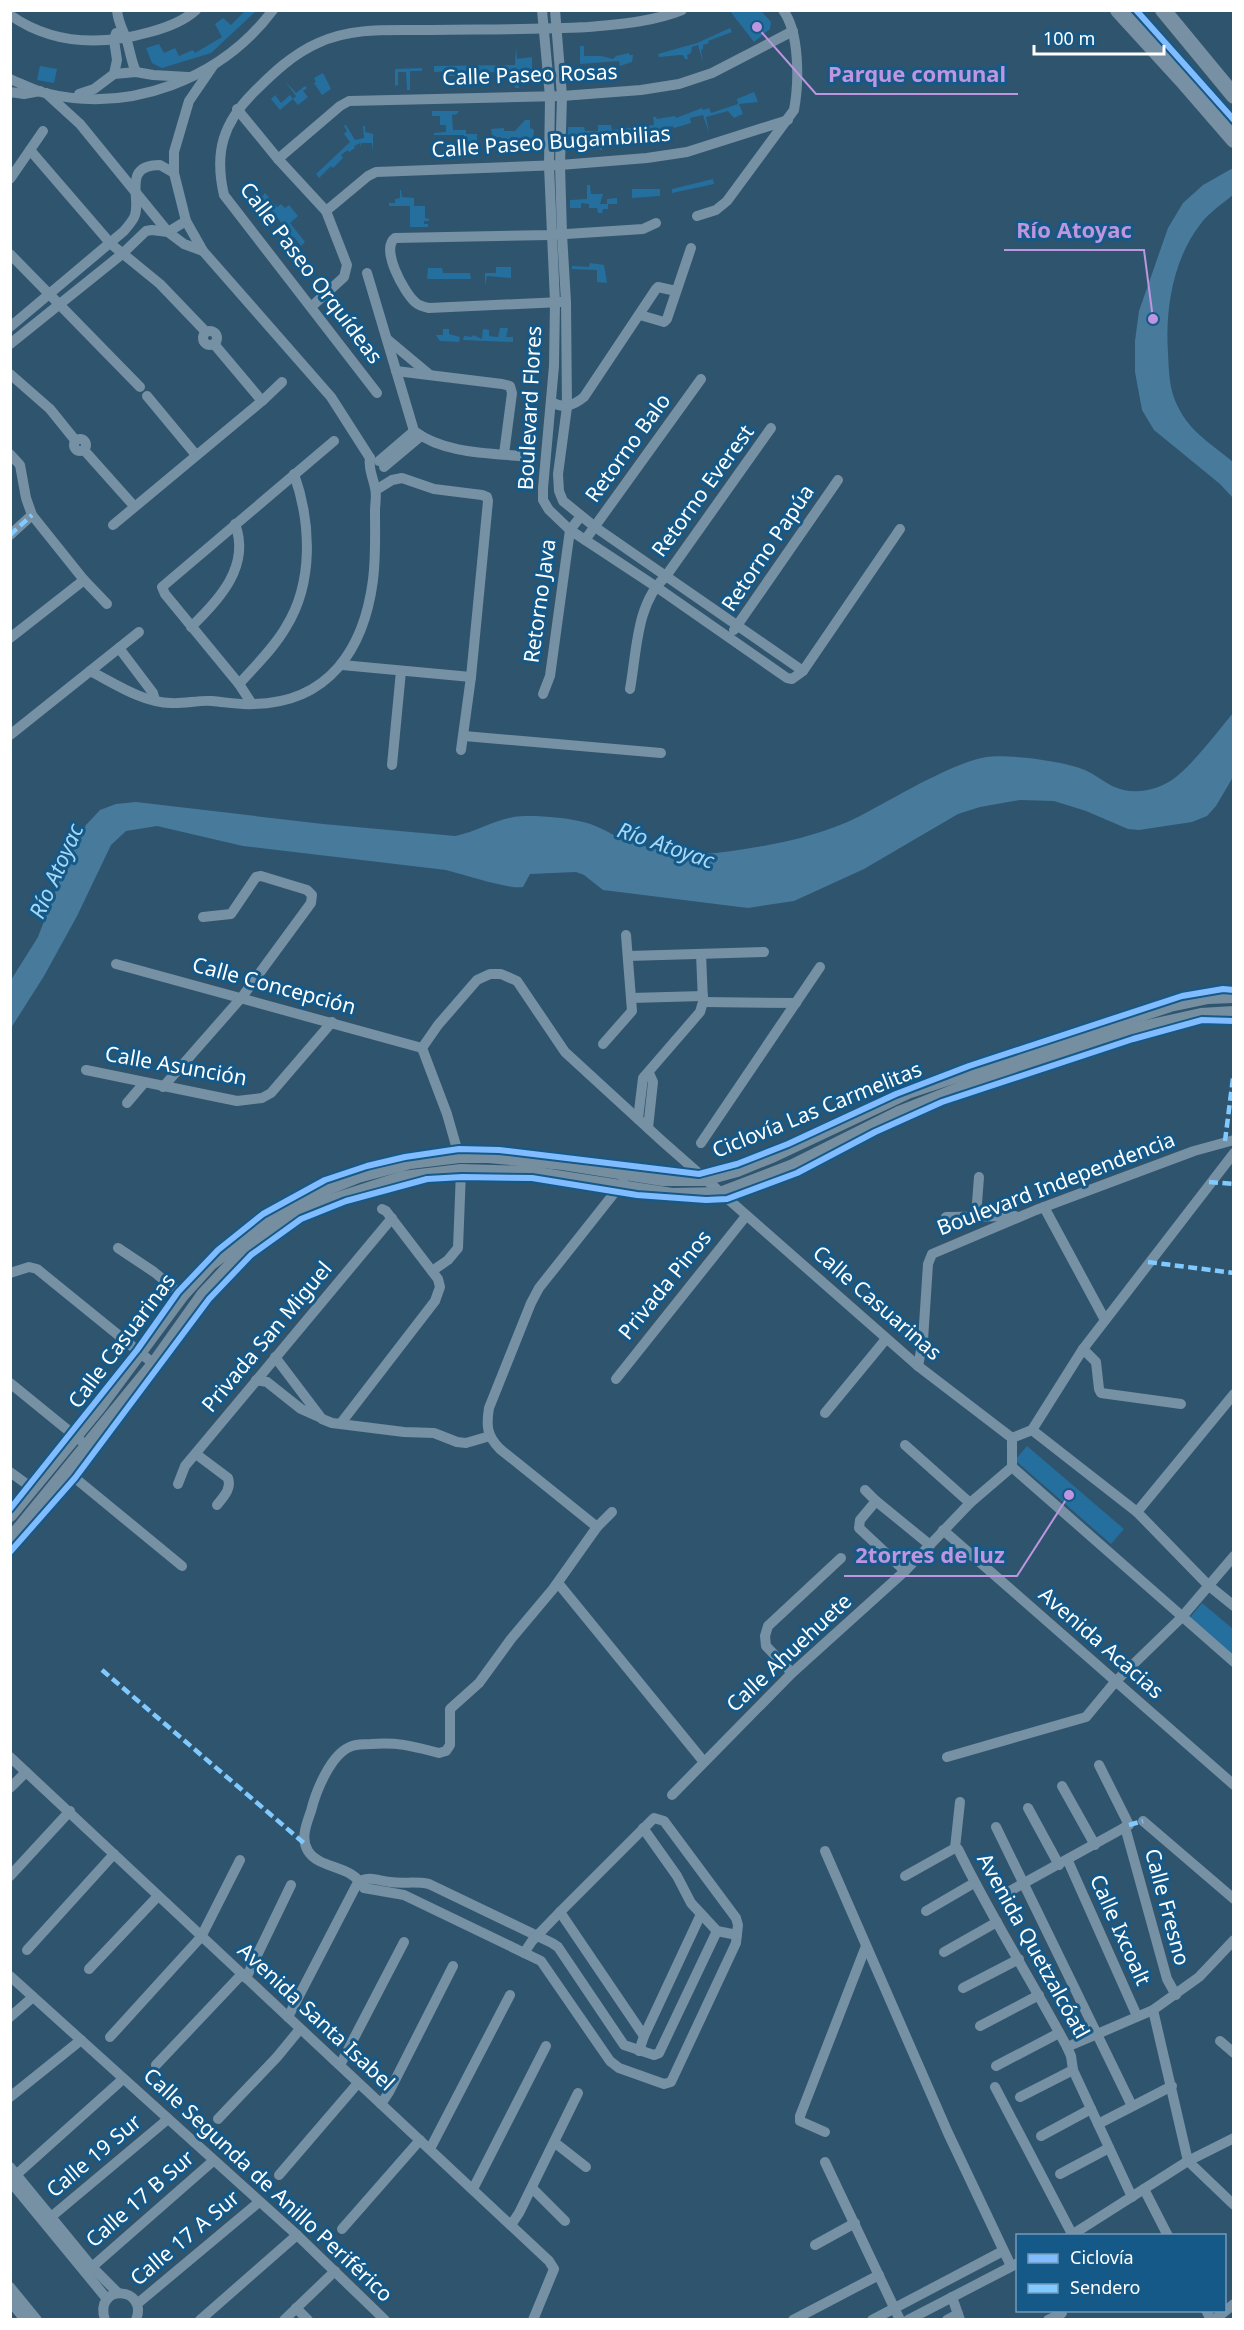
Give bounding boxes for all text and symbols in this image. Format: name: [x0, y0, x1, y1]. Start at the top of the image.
scale bar: [1034, 18, 1164, 56]
text: 100 m: [1043, 26, 1095, 50]
callout: Parque comunal: [816, 54, 1018, 94]
street label: Calle Paseo Rosas: [442, 57, 618, 91]
text: Parque comunal: [828, 58, 1006, 88]
street label: Calle Paseo Bugambilias: [430, 119, 671, 163]
street label: Calle Paseo Orquídeas: [234, 176, 389, 369]
callout: Río Atoyac: [1004, 210, 1144, 250]
text: Río Atoyac: [1016, 214, 1132, 244]
street label: Boulevard Flores: [511, 325, 547, 491]
street label: Retorno Balo: [578, 387, 676, 508]
street label: Retorno Everest: [645, 418, 760, 562]
street label: Retorno Papúa: [714, 479, 820, 616]
street label: Retorno Java: [516, 537, 562, 665]
water label: Río Atoyac: [614, 813, 720, 875]
water label: Río Atoyac: [21, 818, 90, 923]
street label: Calle Concepción: [189, 950, 359, 1020]
street label: Calle Asunción: [103, 1039, 249, 1091]
street label: Ciclovía Las Carmelitas: [708, 1054, 926, 1164]
street label: Boulevard Independencia: [933, 1125, 1179, 1241]
street label: Privada Pinos: [611, 1224, 717, 1345]
street label: Calle Casuarinas: [807, 1239, 948, 1366]
street label: Privada San Miguel: [195, 1255, 338, 1418]
street label: Calle Casuarinas: [61, 1267, 181, 1414]
callout: 2torres de luz: [844, 1536, 1017, 1576]
text: 2torres de luz: [855, 1539, 1005, 1569]
street label: Avenida Acacias: [1033, 1580, 1170, 1704]
street label: Calle Ahuehuete: [720, 1587, 857, 1718]
street label: Calle Fresno: [1139, 1845, 1197, 1968]
street label: Avenida Quetzalcóatl: [971, 1848, 1097, 2043]
street label: Calle Ixcoalt: [1084, 1870, 1158, 1990]
street label: Avenida Santa Isabel: [232, 1936, 401, 2096]
street label: Calle Segunda de Anillo Periférico: [138, 2061, 399, 2307]
street label: Calle 19 Sur: [40, 2107, 147, 2203]
street label: Calle 17 B Sur: [79, 2143, 200, 2253]
street label: Calle 17 A Sur: [124, 2183, 245, 2291]
legend: [1016, 2234, 1226, 2312]
text: Ciclovía: [1070, 2245, 1134, 2269]
text: Sendero: [1070, 2275, 1140, 2299]

